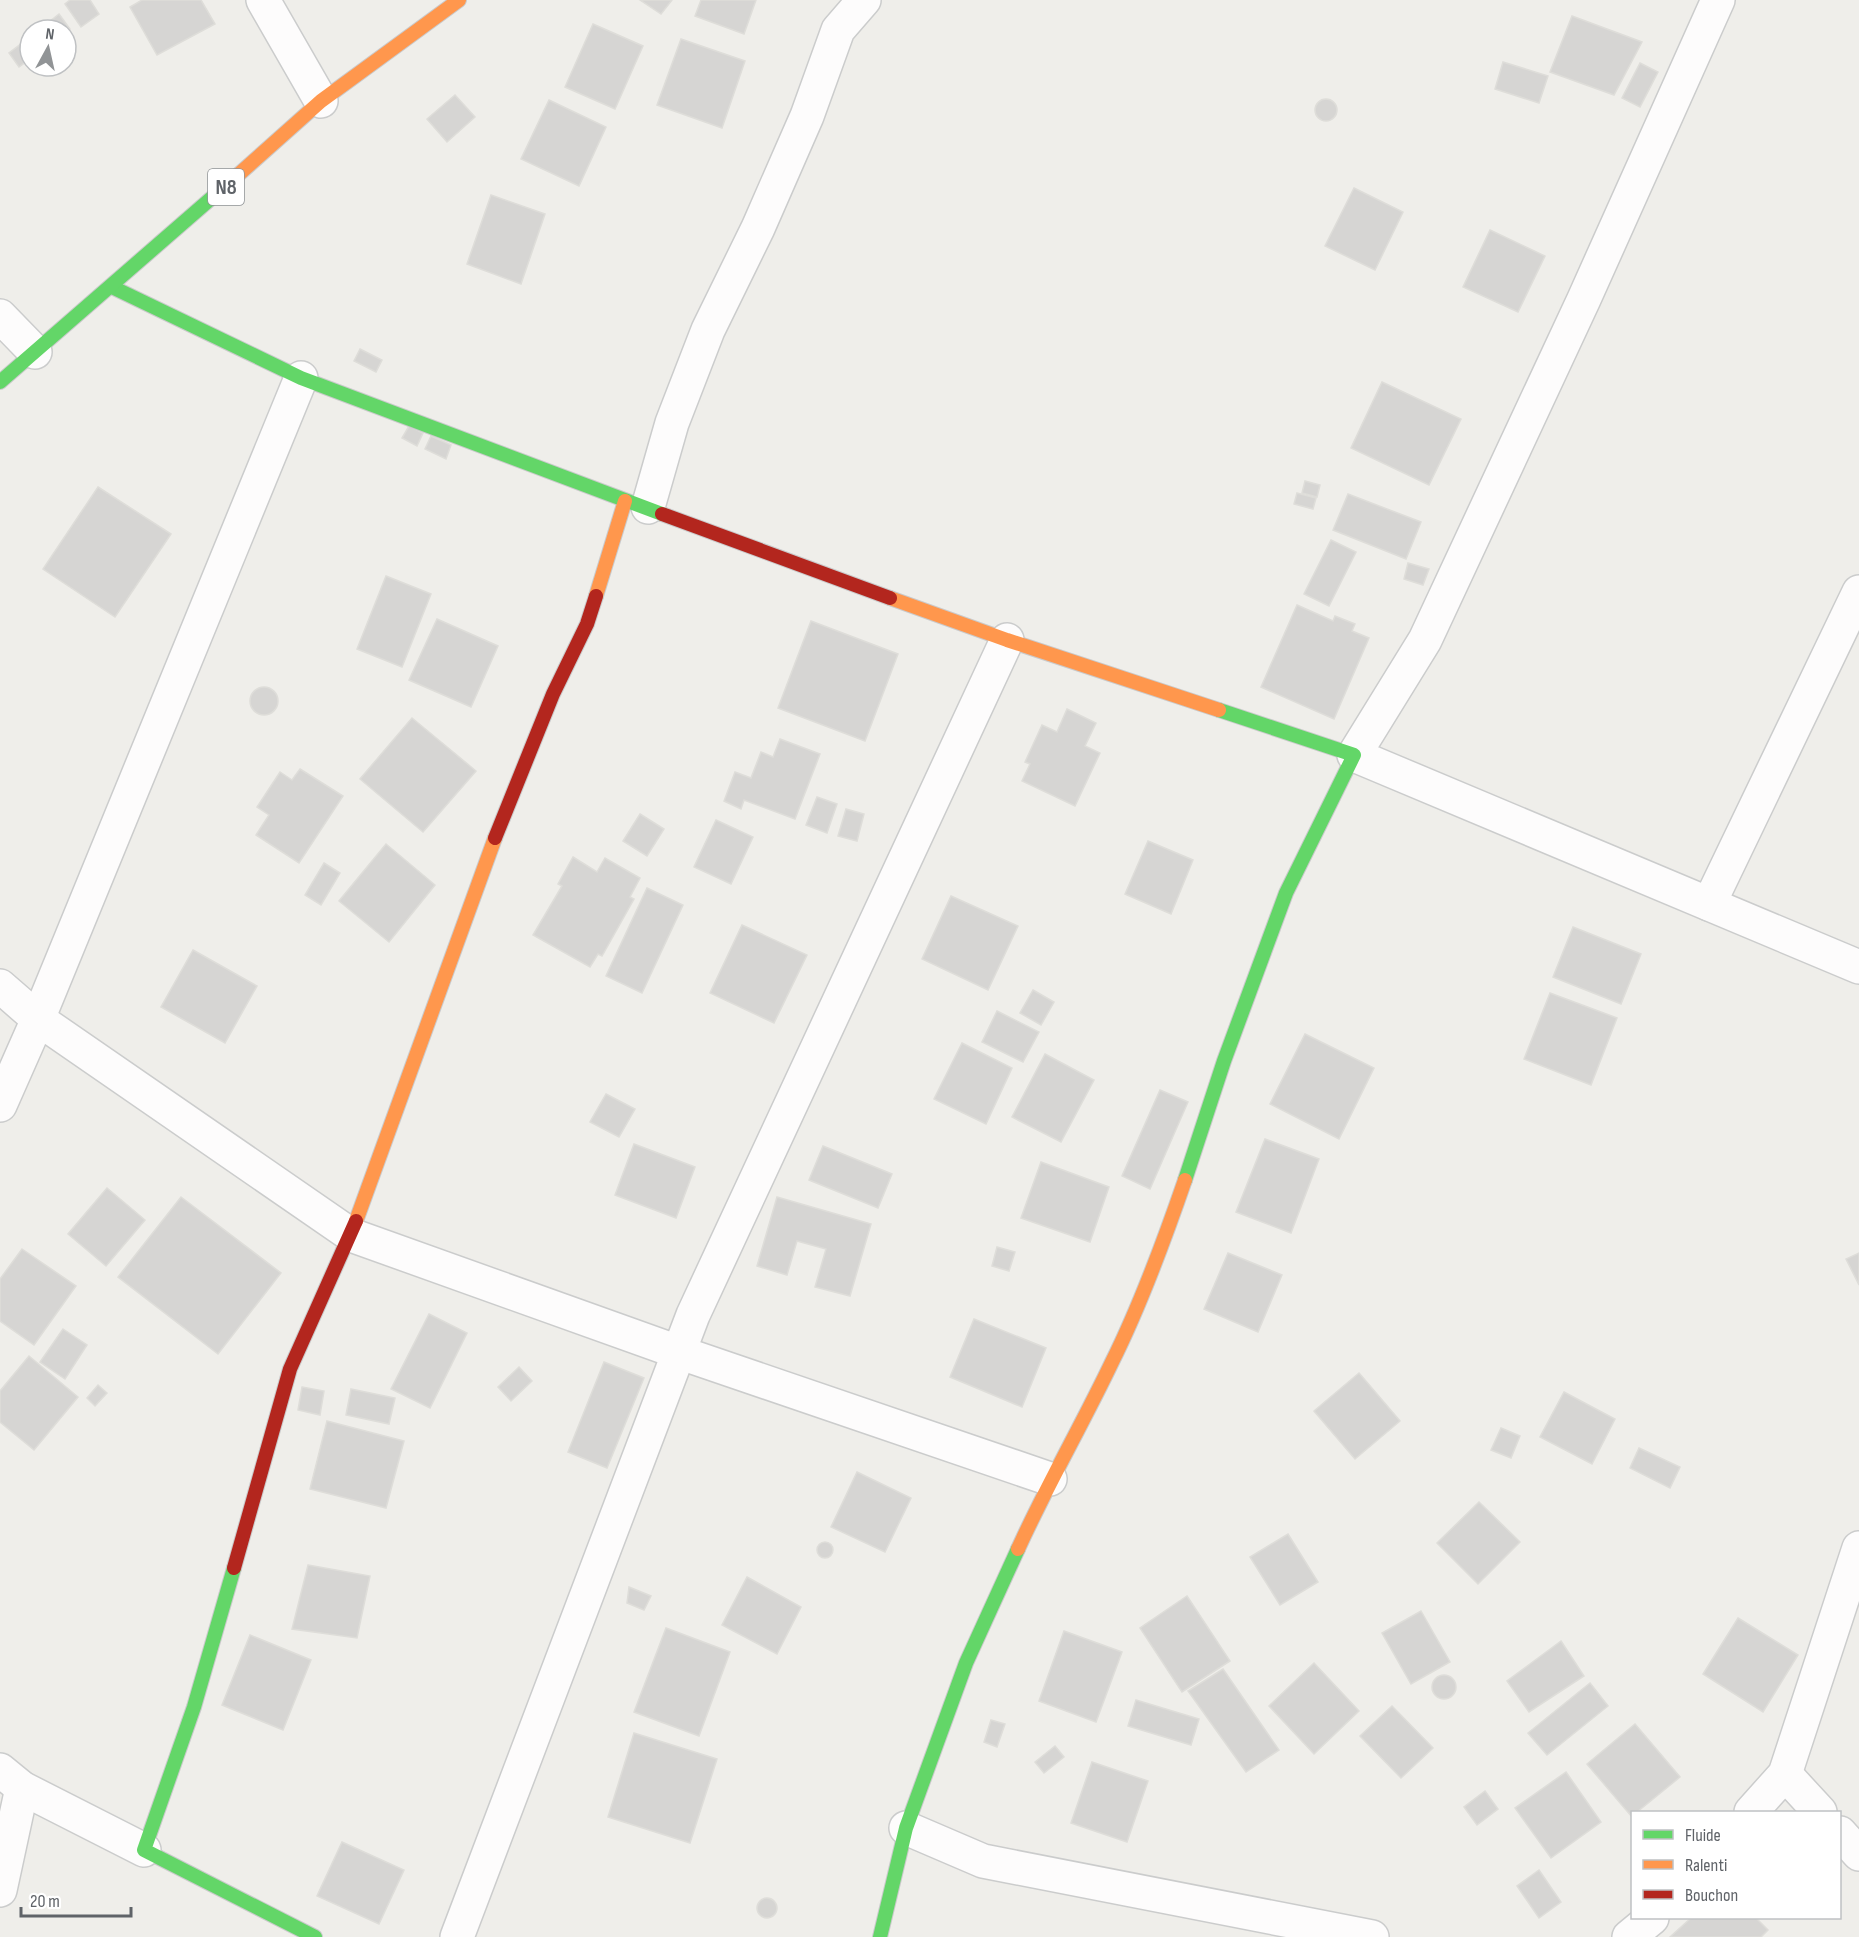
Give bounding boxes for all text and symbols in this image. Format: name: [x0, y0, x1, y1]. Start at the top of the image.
north arrow: [18, 18, 78, 78]
text: N: [44, 25, 55, 45]
road number: N8: [208, 169, 244, 205]
legend: [1631, 1811, 1841, 1919]
text: Fluide: [1685, 1825, 1721, 1846]
text: Ralenti: [1685, 1855, 1727, 1876]
scale bar: [21, 1880, 130, 1918]
text: Bouchon: [1685, 1885, 1738, 1906]
text: 20 m: [30, 1891, 60, 1912]

